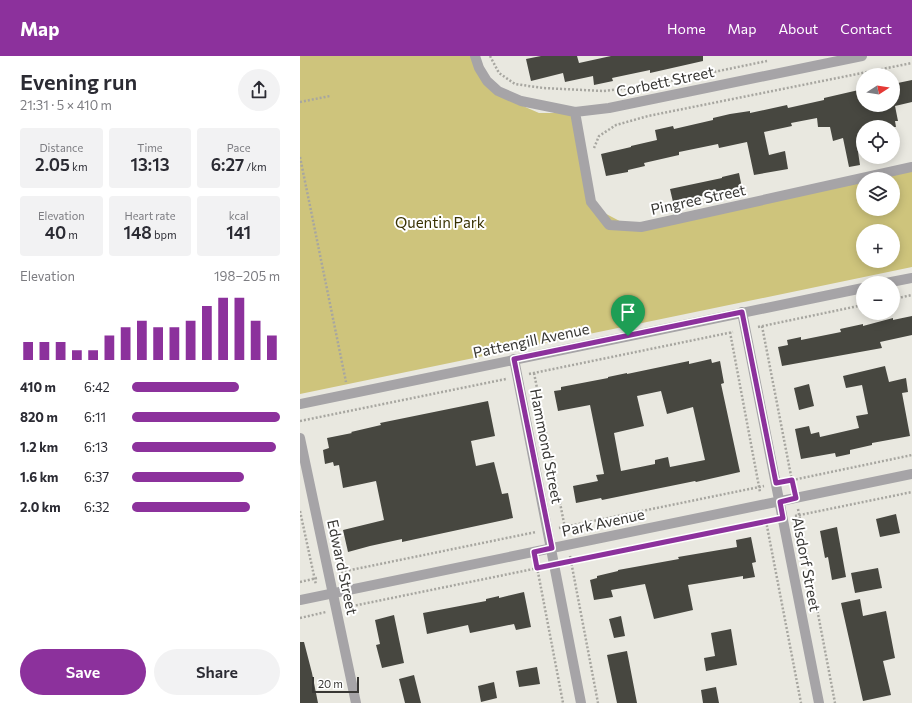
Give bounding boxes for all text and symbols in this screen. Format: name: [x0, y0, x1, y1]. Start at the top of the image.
text: Map: [20, 17, 59, 40]
text: Home: [667, 20, 706, 37]
text: Map: [728, 20, 756, 37]
text: About: [778, 20, 818, 37]
text: Contact: [840, 20, 892, 37]
street label: Corbett Street: [614, 62, 716, 100]
text: Evening run: [20, 68, 137, 95]
north arrow: [856, 68, 900, 112]
map controls: [856, 68, 900, 320]
button: share: [238, 69, 280, 111]
text: 21:31 · 5 × 410 m: [20, 97, 112, 113]
button: locate: [856, 120, 900, 164]
text: Distance: [39, 141, 83, 154]
text: Time: [137, 141, 163, 154]
text: Pace: [227, 141, 251, 154]
text: 2.05: [35, 154, 70, 175]
text: 13:13: [130, 154, 170, 175]
text: 6:27: [211, 154, 244, 175]
text: km: [70, 160, 88, 173]
text: /km: [244, 160, 267, 173]
button: layers: [856, 172, 900, 216]
street label: Pingree Street: [649, 180, 747, 218]
text: Elevation: [38, 209, 85, 222]
text: Heart rate: [124, 209, 176, 222]
text: kcal: [229, 209, 249, 222]
park label: Quentin Park: [395, 213, 485, 231]
text: 40: [45, 222, 66, 243]
text: 148: [123, 222, 152, 243]
text: 141: [226, 222, 251, 243]
button: +: [856, 224, 900, 268]
text: m: [66, 228, 78, 241]
text: bpm: [152, 228, 177, 241]
text: Elevation: [20, 268, 75, 284]
text: 198–205 m: [214, 268, 280, 284]
button: −: [856, 276, 900, 320]
pin: [611, 295, 645, 336]
icon: arrive: [617, 301, 639, 323]
street label: Pattengill Avenue: [471, 319, 591, 361]
text: 410 m: [20, 379, 56, 395]
text: 6:42: [84, 379, 110, 395]
street label: Hammond Street: [527, 387, 567, 505]
text: 820 m: [20, 409, 58, 425]
text: 6:11: [84, 409, 106, 425]
text: 1.2 km: [20, 439, 58, 455]
text: 6:13: [84, 439, 108, 455]
text: 1.6 km: [20, 469, 58, 485]
text: 6:37: [84, 469, 109, 485]
text: 2.0 km: [20, 499, 61, 515]
text: 6:32: [84, 499, 110, 515]
street label: Park Avenue: [560, 504, 646, 540]
street label: Alsdorf Street: [789, 515, 825, 613]
street label: Edward Street: [324, 518, 362, 616]
button: Save: [20, 649, 146, 695]
button: Share: [154, 649, 280, 695]
scale bar: [312, 675, 359, 694]
text: 20 m: [318, 677, 343, 690]

